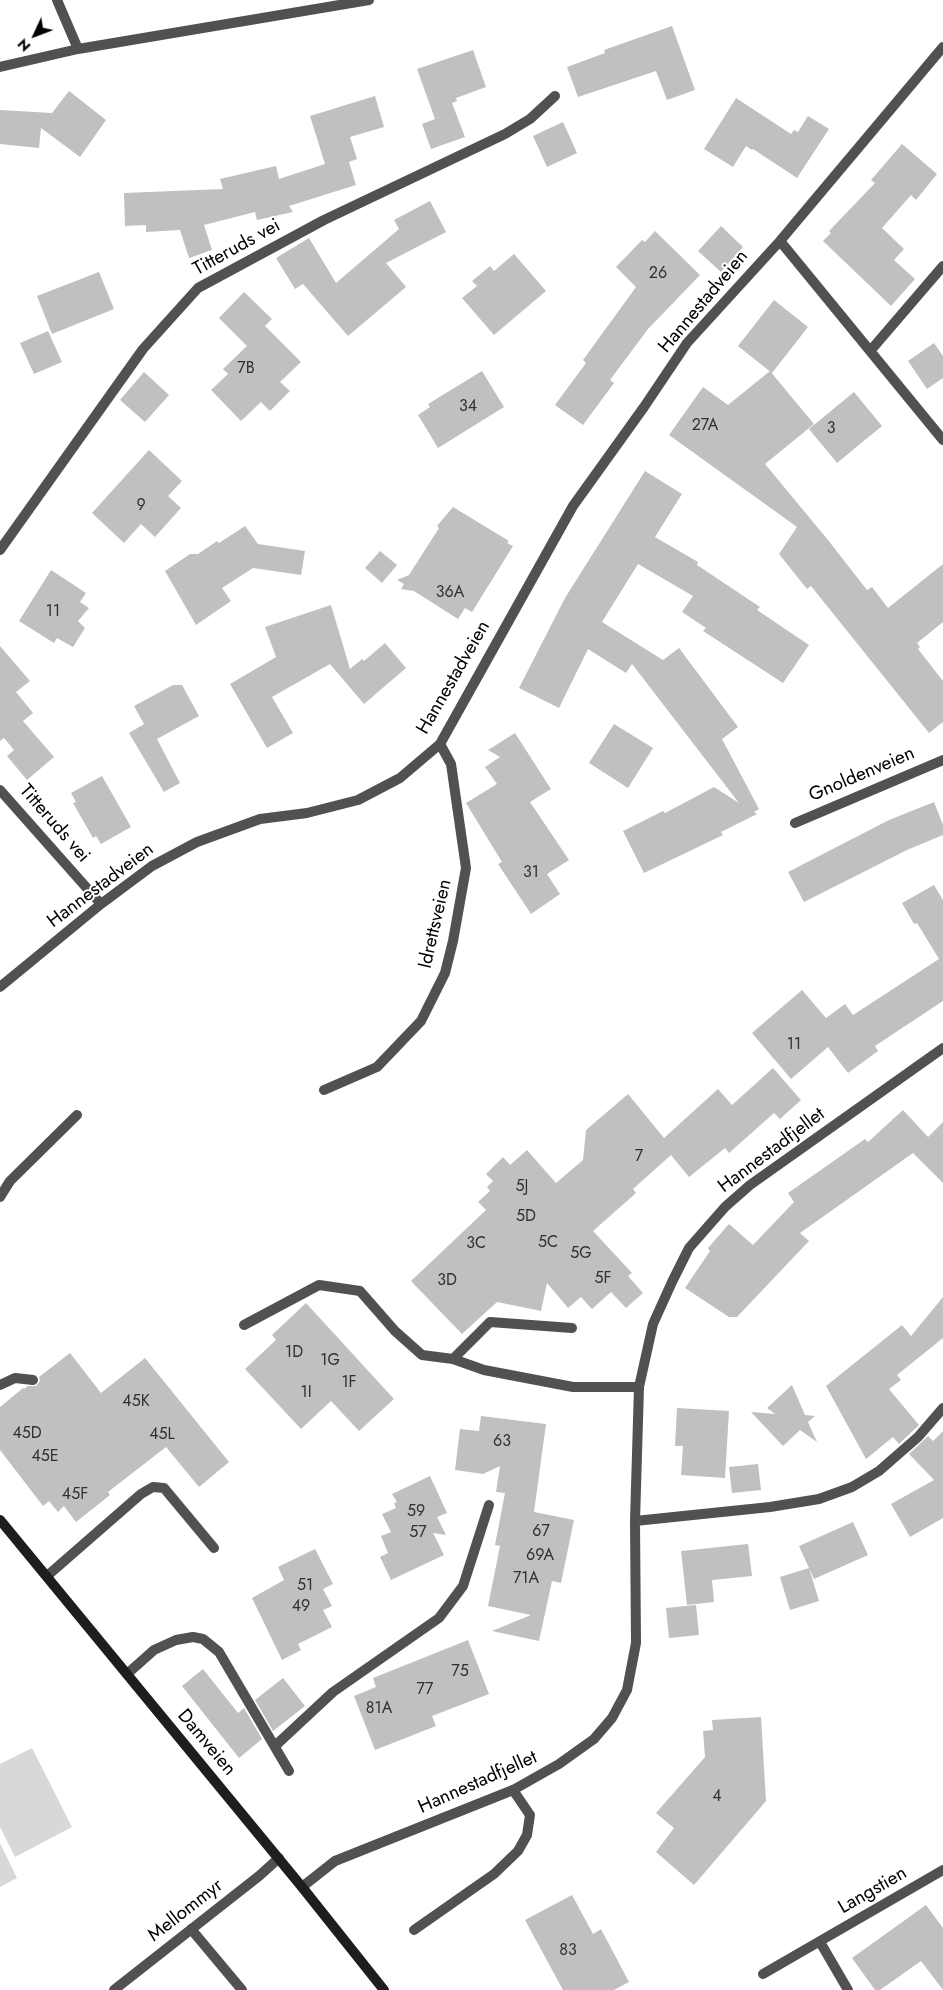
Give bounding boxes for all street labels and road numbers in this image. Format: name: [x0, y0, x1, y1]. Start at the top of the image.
street label: Titteruds vei: [189, 215, 285, 281]
street label: Hannestadveien: [654, 246, 754, 358]
street label: Hannestadveien: [412, 617, 496, 739]
street label: Gnoldenveien: [806, 743, 918, 807]
street label: Titteruds vei: [14, 780, 94, 868]
street label: Hannestadveien: [43, 839, 159, 933]
street label: Idrettsveien: [415, 877, 457, 971]
street label: Hannestadfjellet: [714, 1103, 830, 1199]
street label: Damveien: [172, 1705, 240, 1781]
street label: Hannestadfjellet: [415, 1747, 541, 1819]
street label: Langstien: [835, 1862, 911, 1920]
street label: Mellommyr: [144, 1875, 228, 1947]

